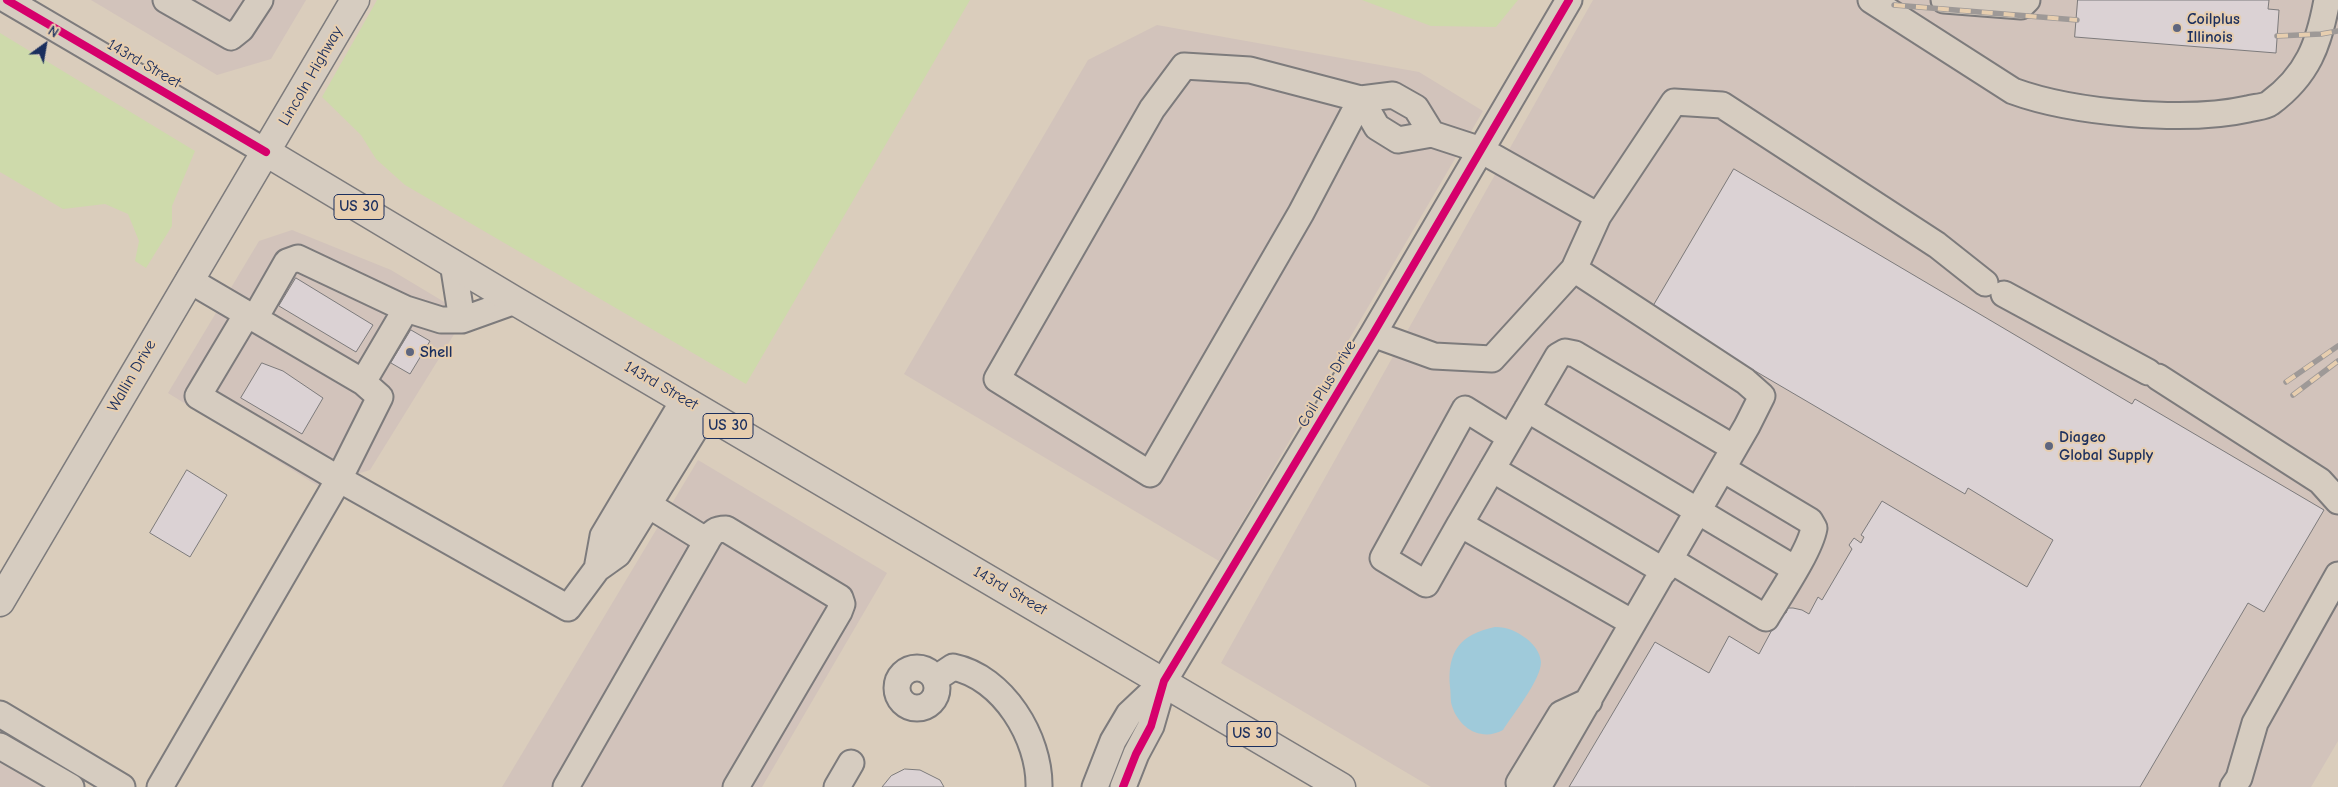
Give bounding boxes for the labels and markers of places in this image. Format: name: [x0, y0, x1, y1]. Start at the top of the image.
place label: Coilplus Illinois: [2187, 9, 2240, 47]
marker: Coilplus Illinois: [2171, 22, 2183, 34]
place label: Shell: [420, 342, 453, 362]
marker: Shell: [404, 346, 416, 358]
place label: Diageo Global Supply: [2059, 427, 2153, 465]
marker: Diageo Global Supply: [2043, 440, 2055, 452]

